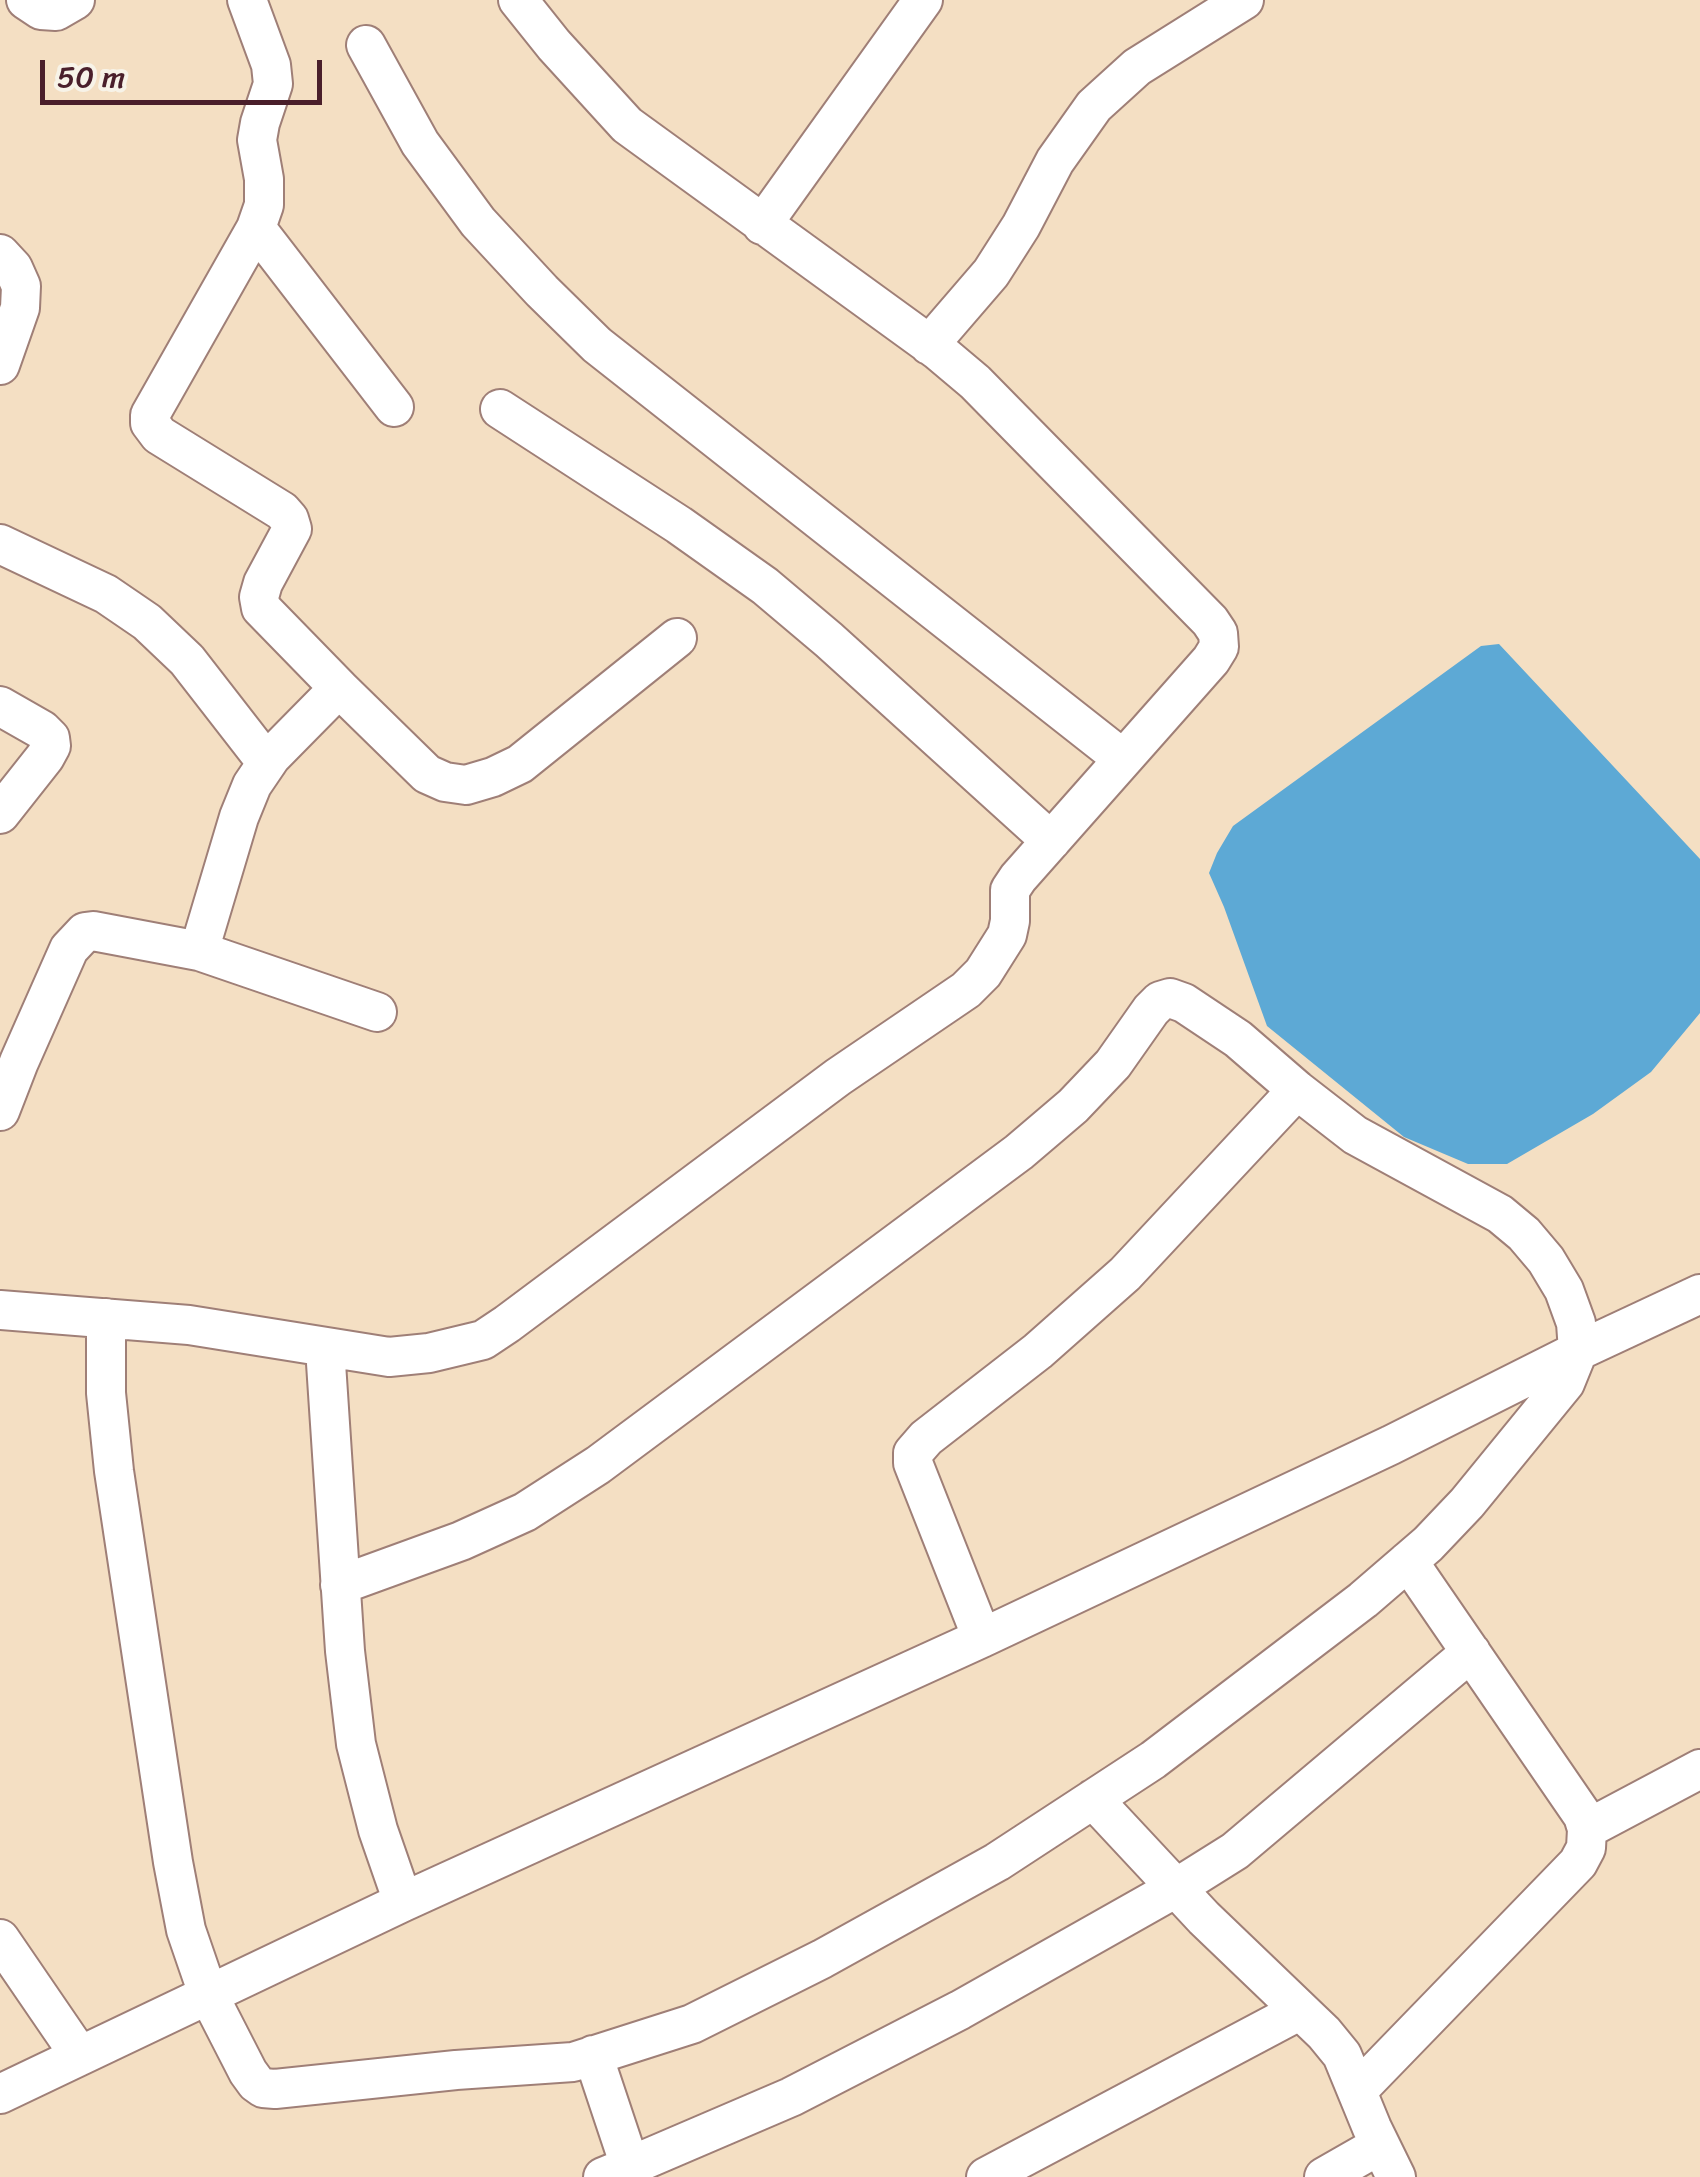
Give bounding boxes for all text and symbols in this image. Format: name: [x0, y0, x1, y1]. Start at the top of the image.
scale bar: [45, 40, 328, 102]
text: 50 m: [57, 50, 125, 104]

